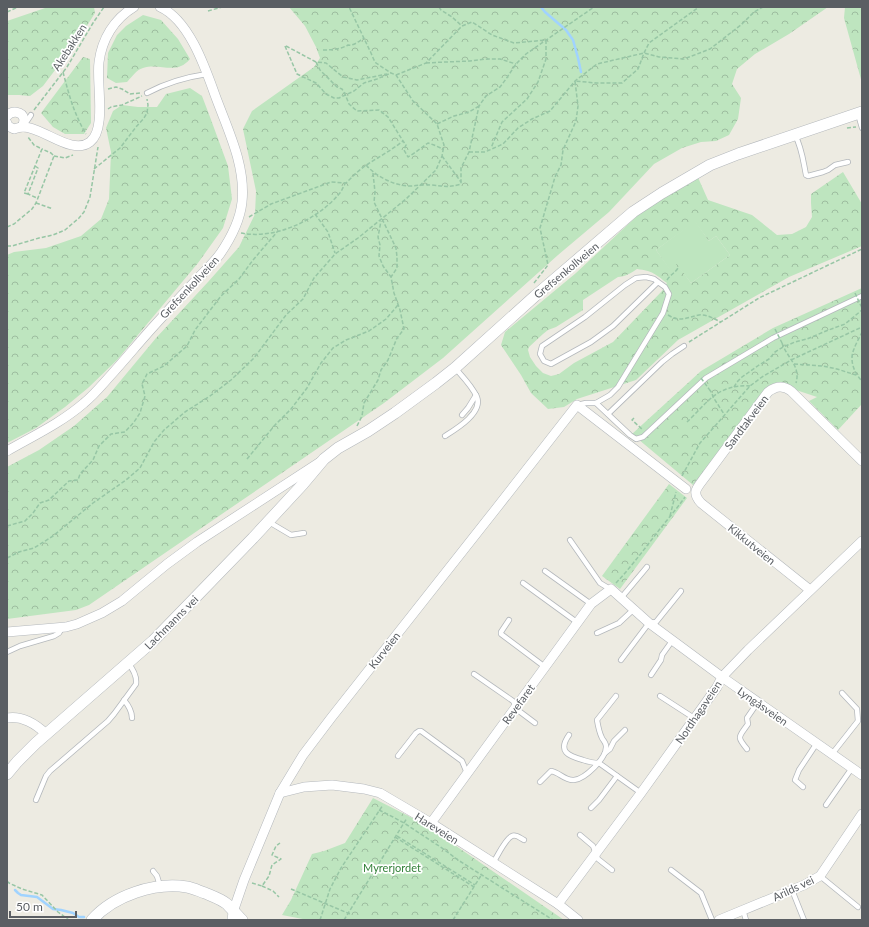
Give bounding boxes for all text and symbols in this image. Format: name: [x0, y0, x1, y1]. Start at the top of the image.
street label: Akebakken: [49, 21, 89, 73]
street label: Grefsenkollveien: [531, 239, 601, 301]
street label: Grefsenkollveien: [157, 253, 221, 321]
street label: Sandtakveien: [721, 392, 771, 452]
street label: Kikkutveien: [726, 521, 778, 567]
street label: Lachmanns vei: [141, 592, 201, 652]
street label: Kurveien: [366, 629, 402, 671]
street label: Nordhagaveien: [672, 678, 724, 746]
street label: Revefaret: [499, 681, 537, 727]
street label: Lyngåsveien: [735, 684, 791, 728]
street label: Hareveien: [413, 809, 461, 847]
park label: Myrerjordet: [363, 861, 421, 874]
street label: Arilds vei: [770, 873, 816, 903]
scale bar: [10, 893, 76, 919]
text: 50 m: [16, 899, 43, 914]

